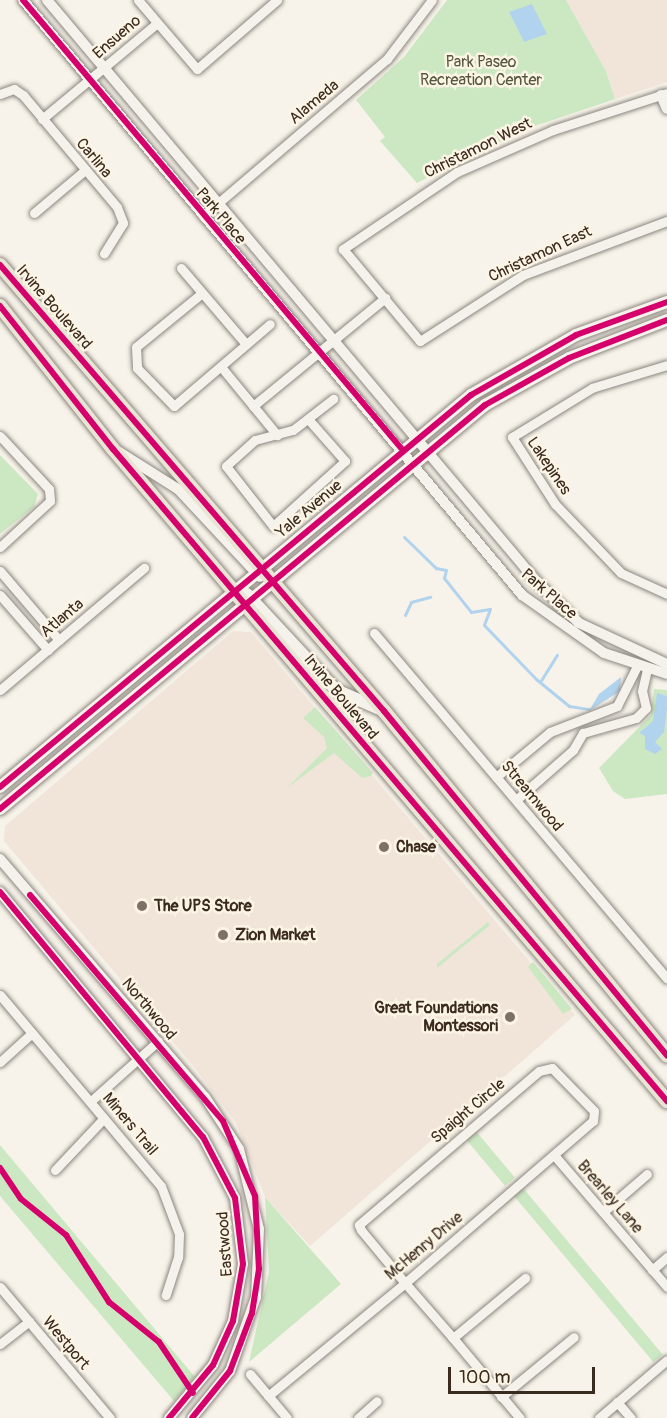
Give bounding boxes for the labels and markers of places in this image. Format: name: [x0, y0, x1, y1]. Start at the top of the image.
place label: Chase: [396, 837, 436, 857]
marker: Chase: [377, 840, 391, 854]
place label: The UPS Store: [154, 896, 252, 916]
marker: The UPS Store: [135, 899, 149, 913]
place label: Zion Market: [235, 925, 315, 945]
marker: Zion Market: [216, 928, 230, 942]
place label: Great Foundations Montessori: [374, 998, 498, 1036]
marker: Great Foundations Montessori: [503, 1010, 517, 1024]

